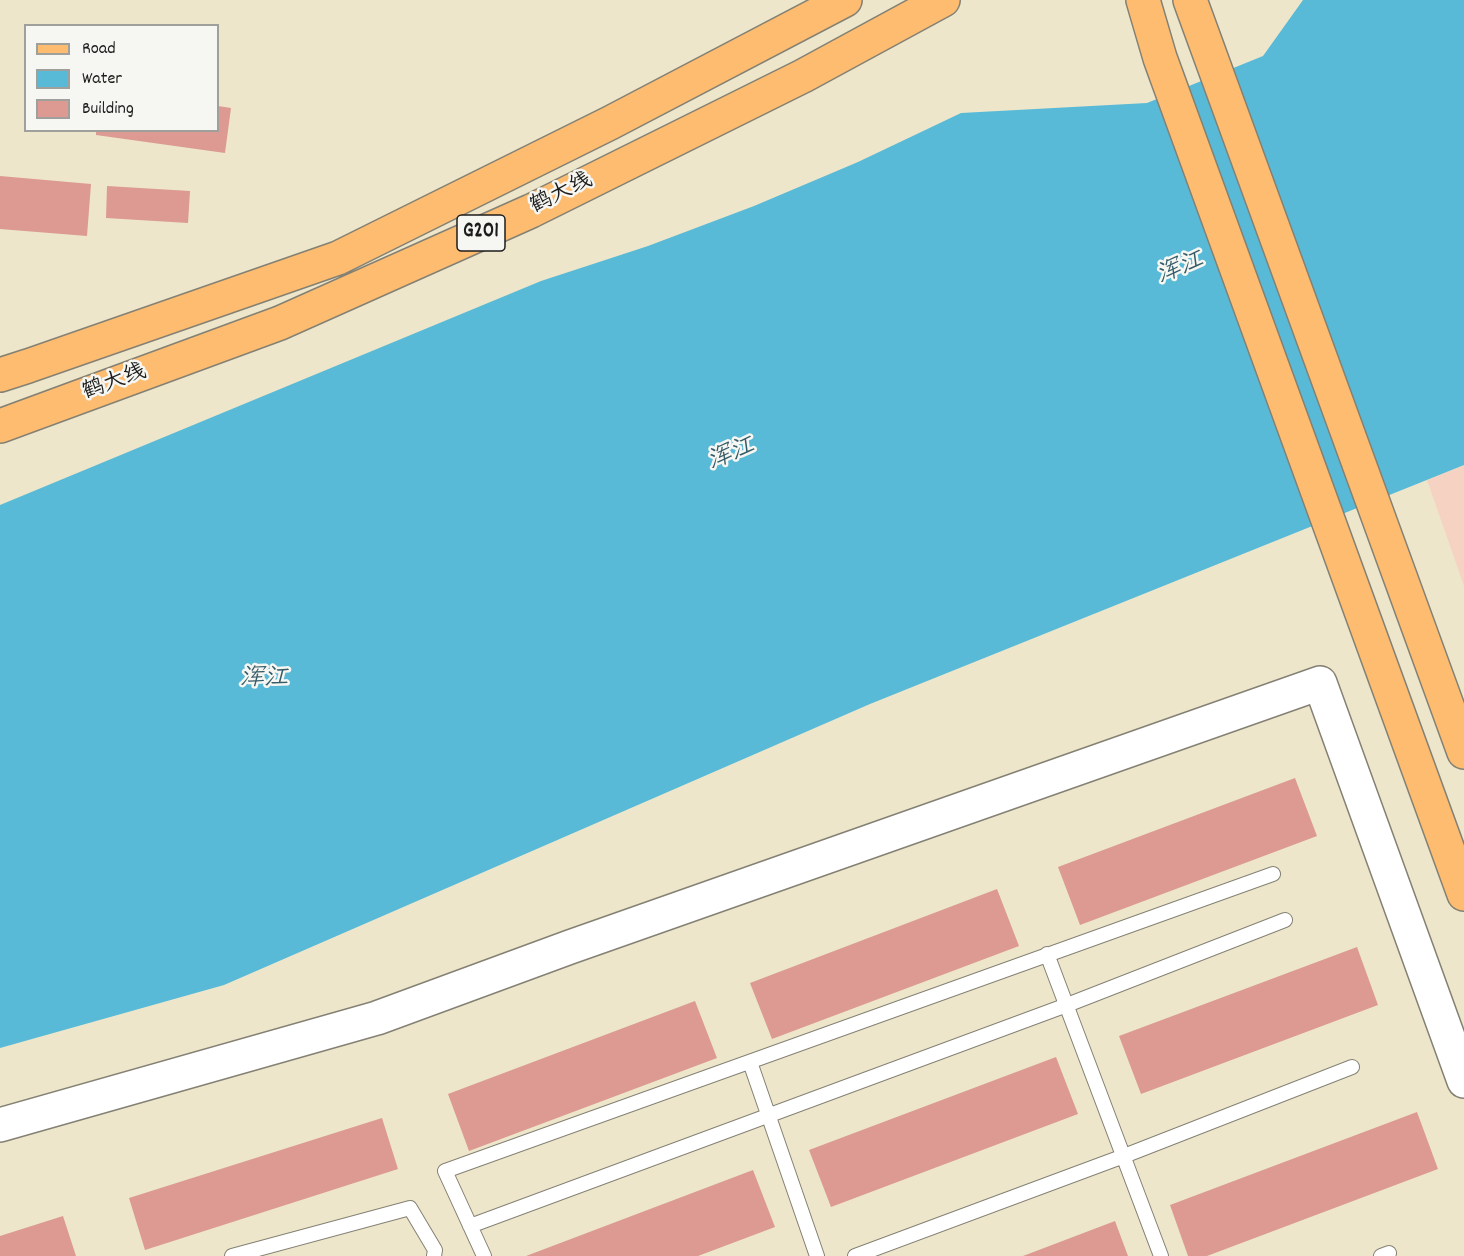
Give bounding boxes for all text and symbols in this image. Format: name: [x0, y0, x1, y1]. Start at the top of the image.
legend: [24, 24, 219, 132]
text: Road: [82, 37, 116, 62]
text: Water: [82, 67, 122, 92]
text: Building: [82, 97, 134, 122]
street label: 鹤大线: [527, 169, 597, 221]
road number: G201: [457, 215, 505, 251]
water label: 浑江: [1153, 248, 1209, 292]
street label: 鹤大线: [79, 360, 151, 408]
water label: 浑江: [704, 434, 760, 478]
water label: 浑江: [240, 667, 288, 695]

